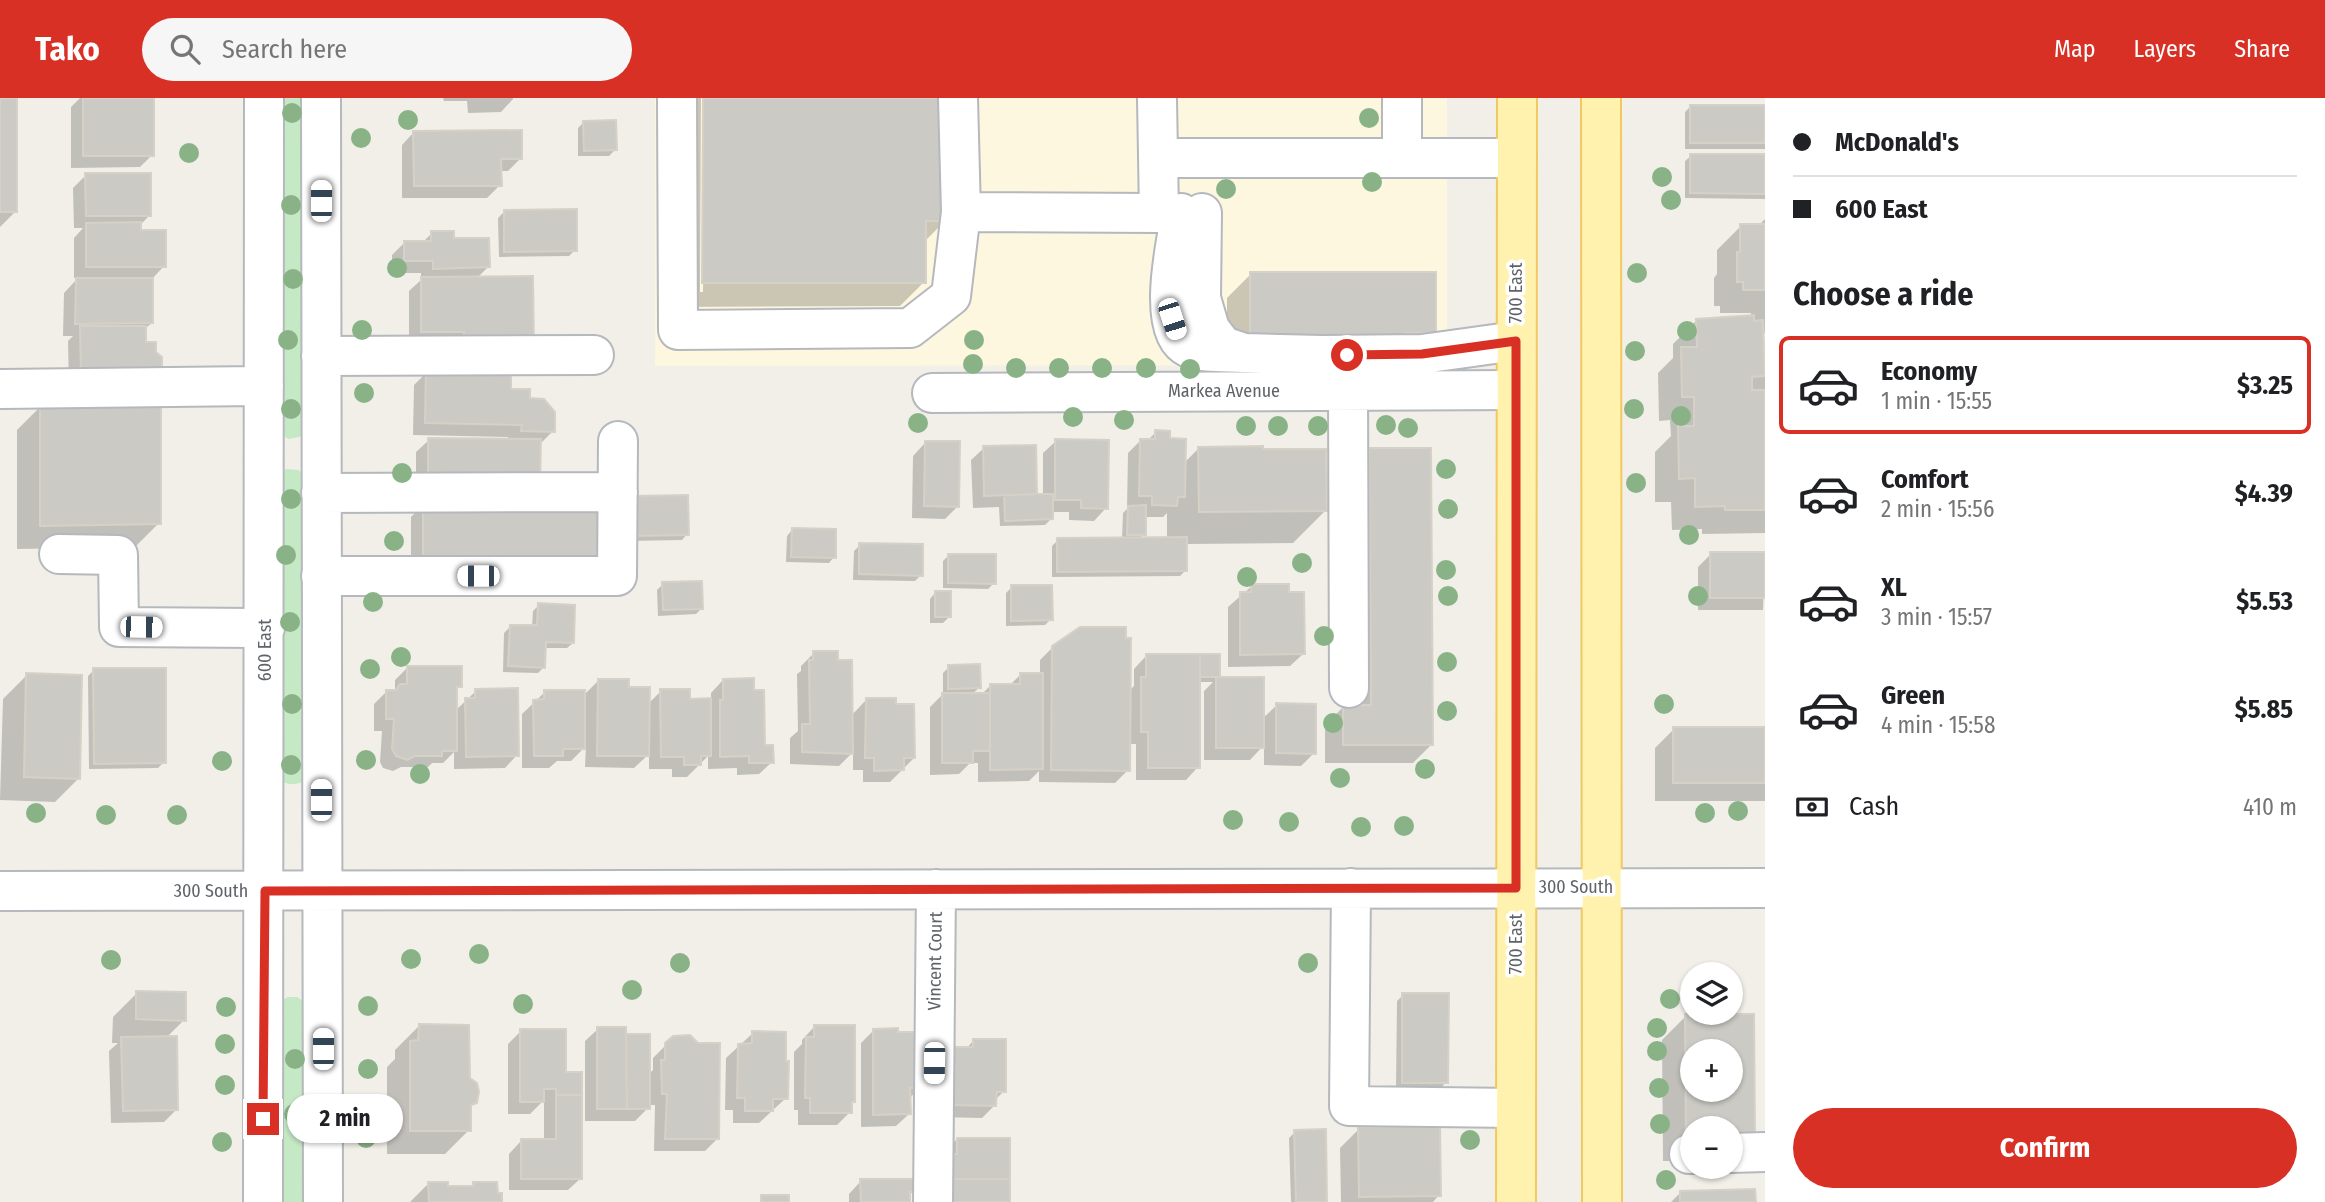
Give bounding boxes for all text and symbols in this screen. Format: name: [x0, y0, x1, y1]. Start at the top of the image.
search box: [142, 18, 632, 81]
text: Tako: [35, 29, 100, 69]
icon: search: [166, 30, 204, 68]
text: Search here: [222, 34, 347, 65]
text: Map: [2054, 35, 2096, 63]
text: Layers: [2134, 35, 2196, 63]
text: Share: [2234, 35, 2290, 63]
text: McDonald's: [1835, 127, 1959, 158]
car: [311, 180, 332, 222]
text: 600 East: [1835, 194, 1928, 225]
street label: 700 East: [1505, 263, 1527, 323]
text: Choose a ride: [1793, 275, 1974, 313]
car: [1156, 296, 1189, 342]
route start: [1331, 339, 1363, 371]
icon: car: [1797, 354, 1860, 417]
text: Economy: [1881, 356, 1977, 387]
text: $3.25: [2237, 370, 2293, 401]
street label: Markea Avenue: [1168, 380, 1280, 402]
text: 1 min · 15:55: [1881, 387, 1992, 415]
icon: car: [1797, 462, 1860, 525]
text: Comfort: [1881, 464, 1969, 495]
text: $4.39: [2235, 478, 2293, 509]
text: 2 min · 15:56: [1881, 495, 1994, 523]
car: [458, 566, 500, 587]
icon: car: [1797, 570, 1860, 633]
text: XL: [1881, 572, 1907, 603]
text: $5.53: [2236, 586, 2293, 617]
text: 3 min · 15:57: [1881, 603, 1992, 631]
car: [120, 616, 163, 638]
street label: 600 East: [254, 619, 276, 681]
icon: car: [1797, 678, 1860, 741]
text: Green: [1881, 680, 1945, 711]
text: $5.85: [2235, 694, 2293, 725]
text: 4 min · 15:58: [1881, 711, 1995, 739]
car: [311, 779, 332, 821]
icon: cash: [1793, 788, 1831, 826]
text: Cash: [1849, 791, 1899, 822]
text: 410 m: [2243, 793, 2297, 821]
street label: 300 South: [1539, 876, 1613, 898]
street label: 300 South: [174, 880, 248, 902]
street label: Vincent Court: [923, 911, 947, 1011]
street label: 700 East: [1505, 914, 1527, 974]
map controls: [1680, 962, 1743, 1179]
button: layers: [1680, 962, 1743, 1025]
car: [313, 1028, 334, 1070]
button: +: [1680, 1039, 1743, 1102]
car: [924, 1042, 945, 1084]
callout: 2 min: [288, 1094, 403, 1144]
route end: [247, 1103, 279, 1135]
text: 2 min: [320, 1104, 371, 1132]
button: Confirm: [1793, 1108, 2297, 1188]
button: −: [1680, 1116, 1743, 1179]

